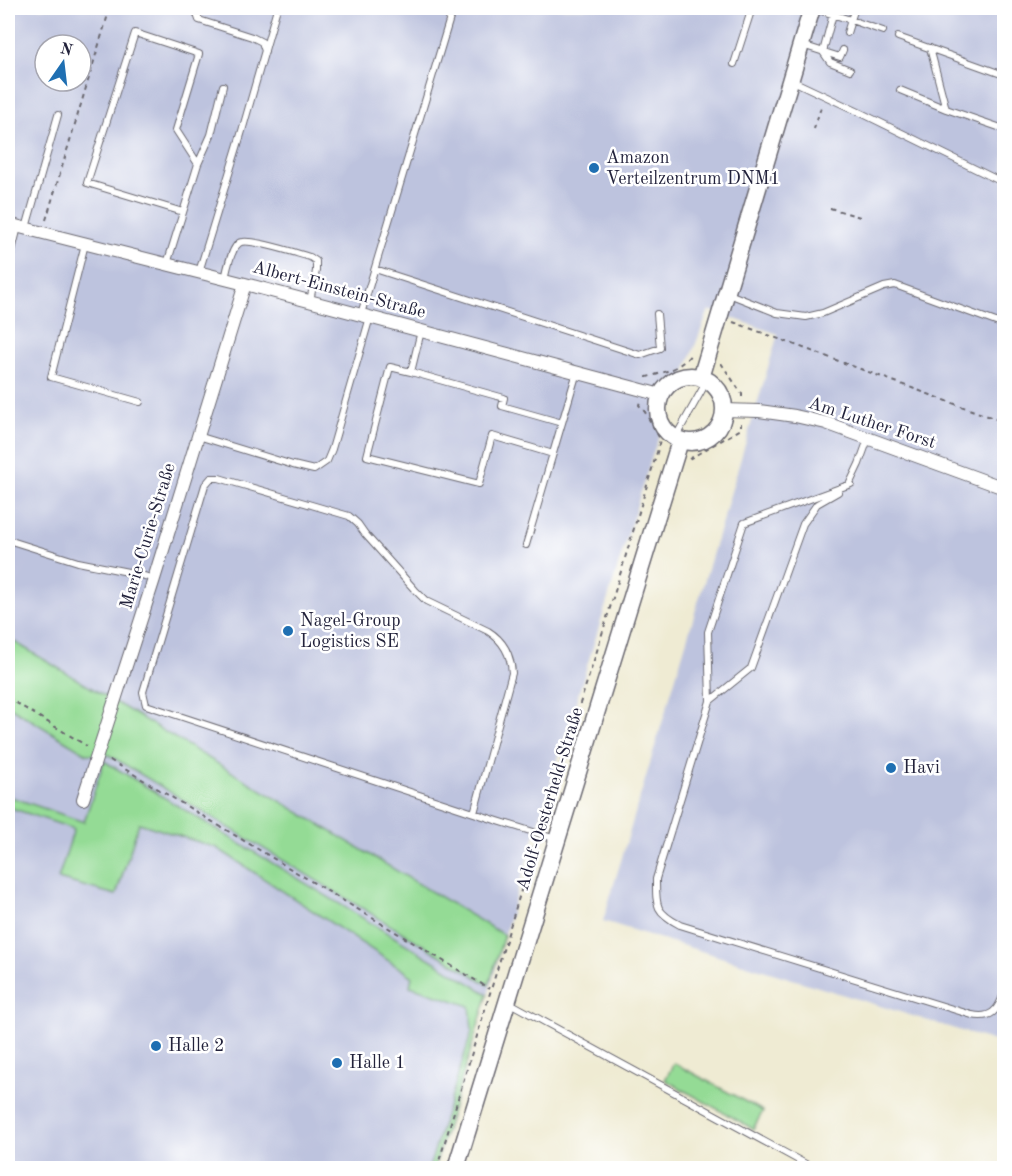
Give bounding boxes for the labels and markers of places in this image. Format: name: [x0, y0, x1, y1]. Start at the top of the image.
place label: Amazon Verteilzentrum DNM1: [606, 149, 780, 188]
marker: Amazon Verteilzentrum DNM1: [587, 161, 601, 175]
place label: Nagel-Group Logistics SE: [300, 612, 400, 651]
marker: Nagel-Group Logistics SE: [281, 624, 295, 638]
place label: Havi: [903, 759, 940, 777]
marker: Havi: [884, 761, 898, 775]
place label: Halle 2: [168, 1037, 225, 1055]
marker: Halle 2: [149, 1039, 163, 1053]
place label: Halle 1: [349, 1054, 406, 1072]
marker: Halle 1: [330, 1056, 344, 1070]

